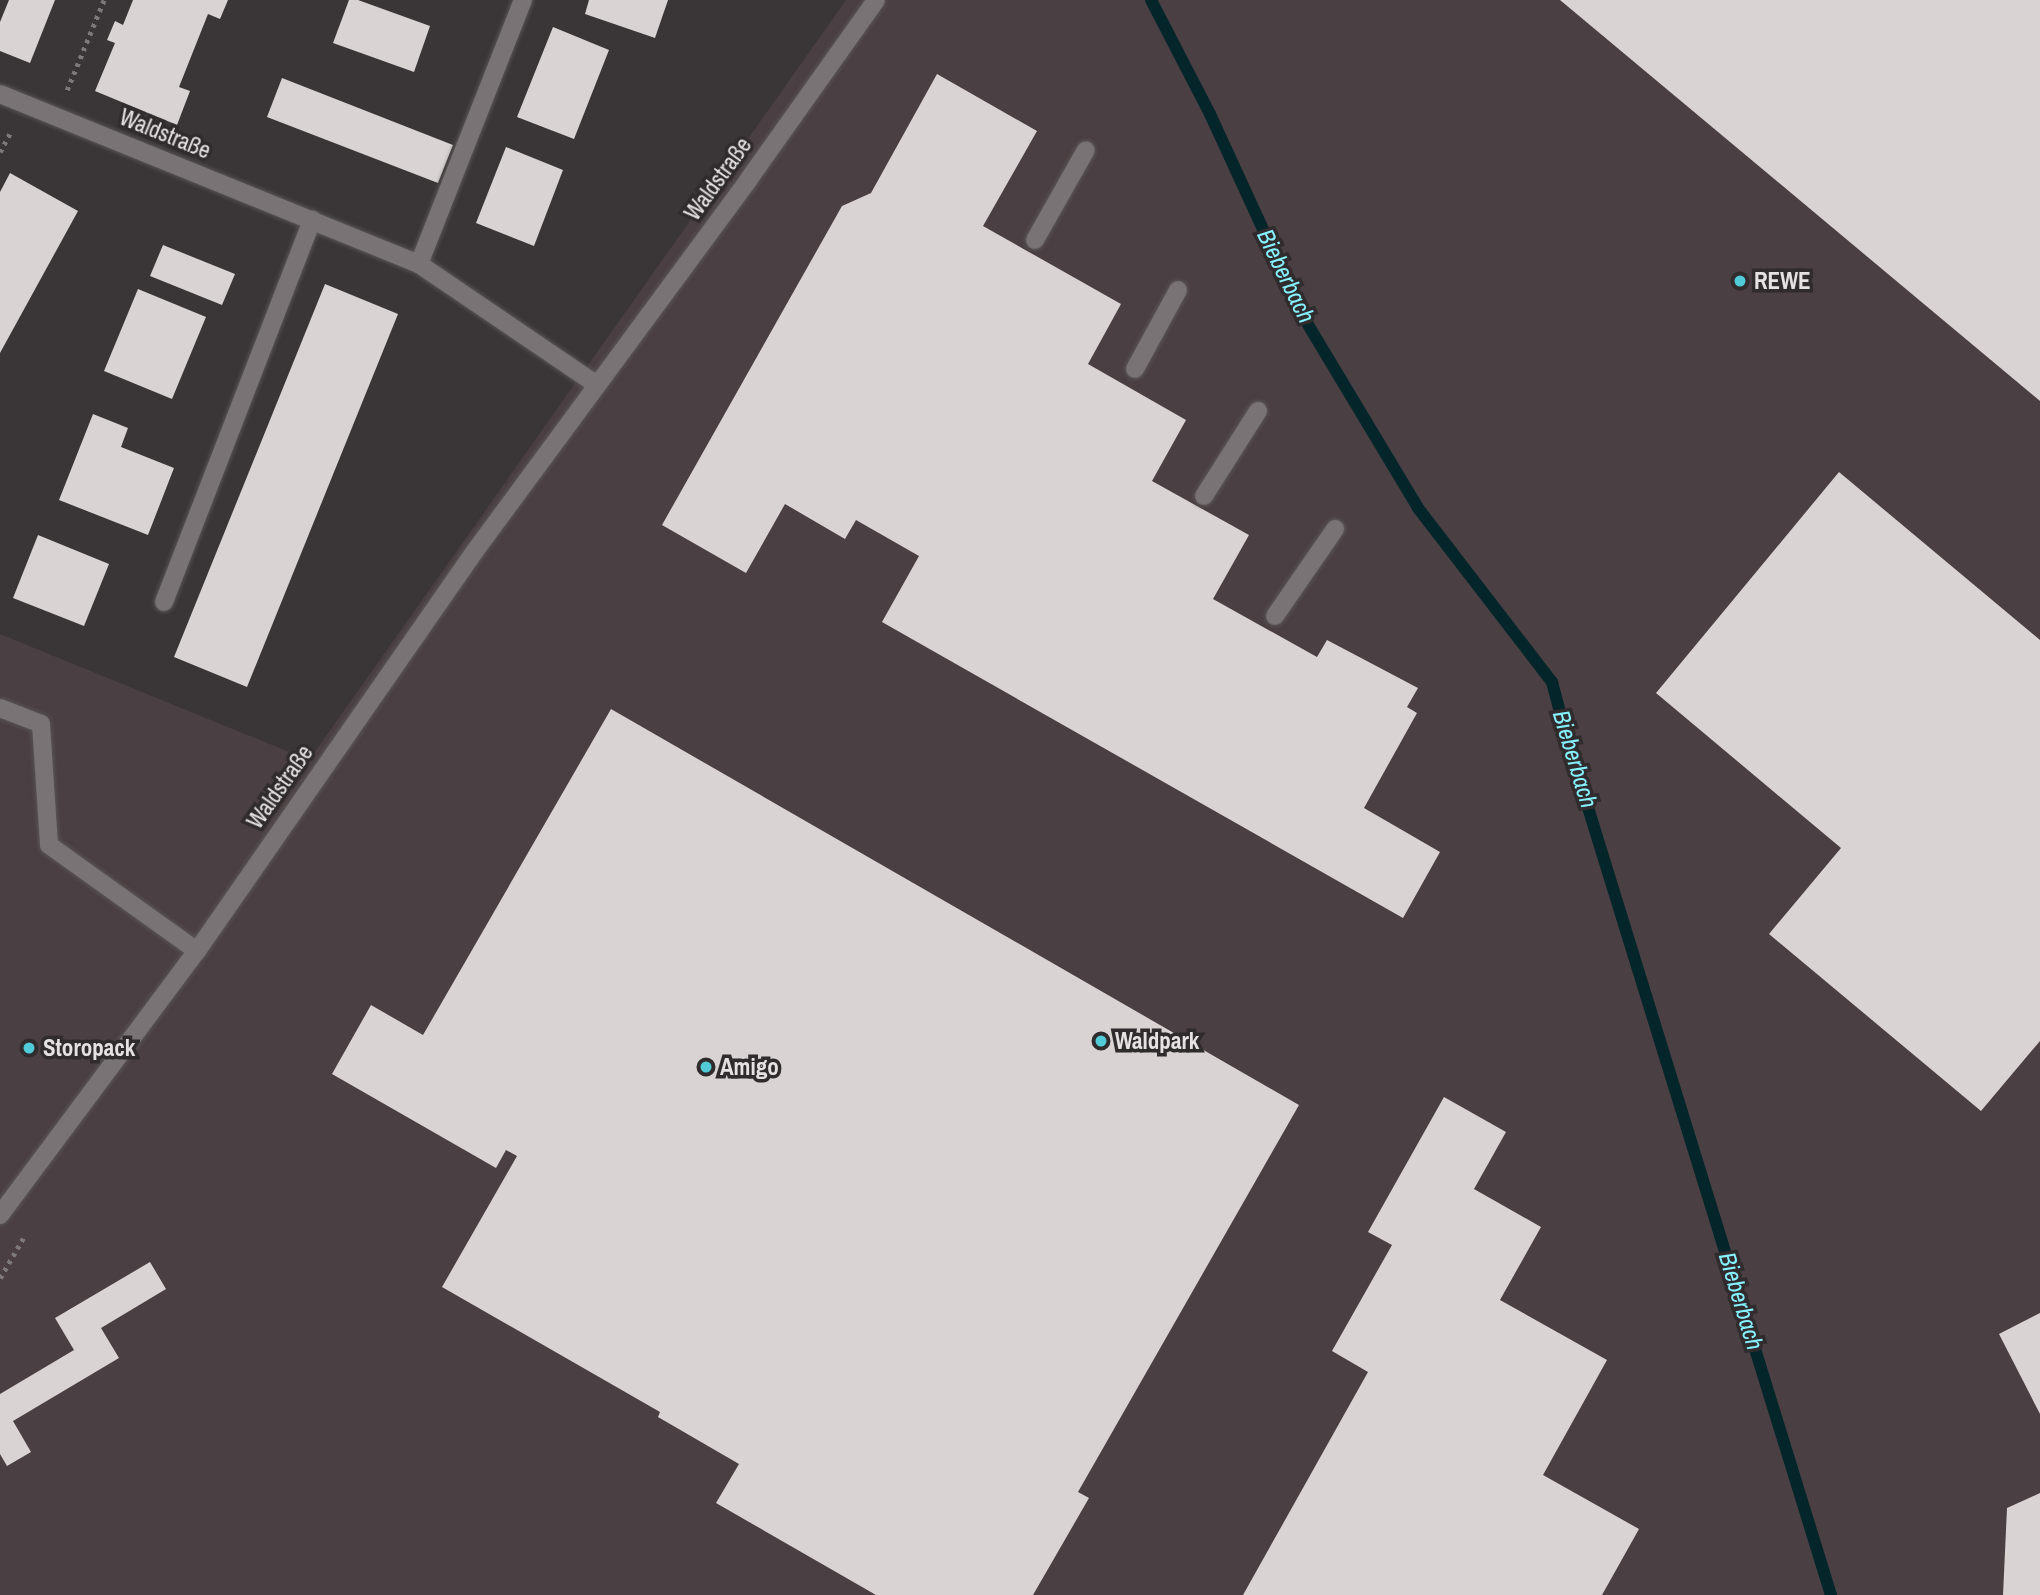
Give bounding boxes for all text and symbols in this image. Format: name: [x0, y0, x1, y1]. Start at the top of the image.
street label: Waldstraße: [115, 103, 215, 165]
street label: Waldstraße: [679, 132, 757, 226]
water label: Bieberbach: [1251, 224, 1321, 328]
place label: REWE: [1754, 267, 1811, 295]
marker: REWE: [1732, 273, 1748, 289]
water label: Bieberbach: [1547, 707, 1603, 811]
street label: Waldstraße: [241, 740, 319, 834]
place label: Waldpark: [1115, 1027, 1199, 1055]
marker: Waldpark: [1093, 1033, 1109, 1049]
place label: Storopack: [43, 1034, 135, 1062]
marker: Storopack: [21, 1040, 37, 1056]
place label: Amigo: [720, 1053, 779, 1081]
marker: Amigo: [698, 1059, 714, 1075]
water label: Bieberbach: [1713, 1249, 1769, 1353]

